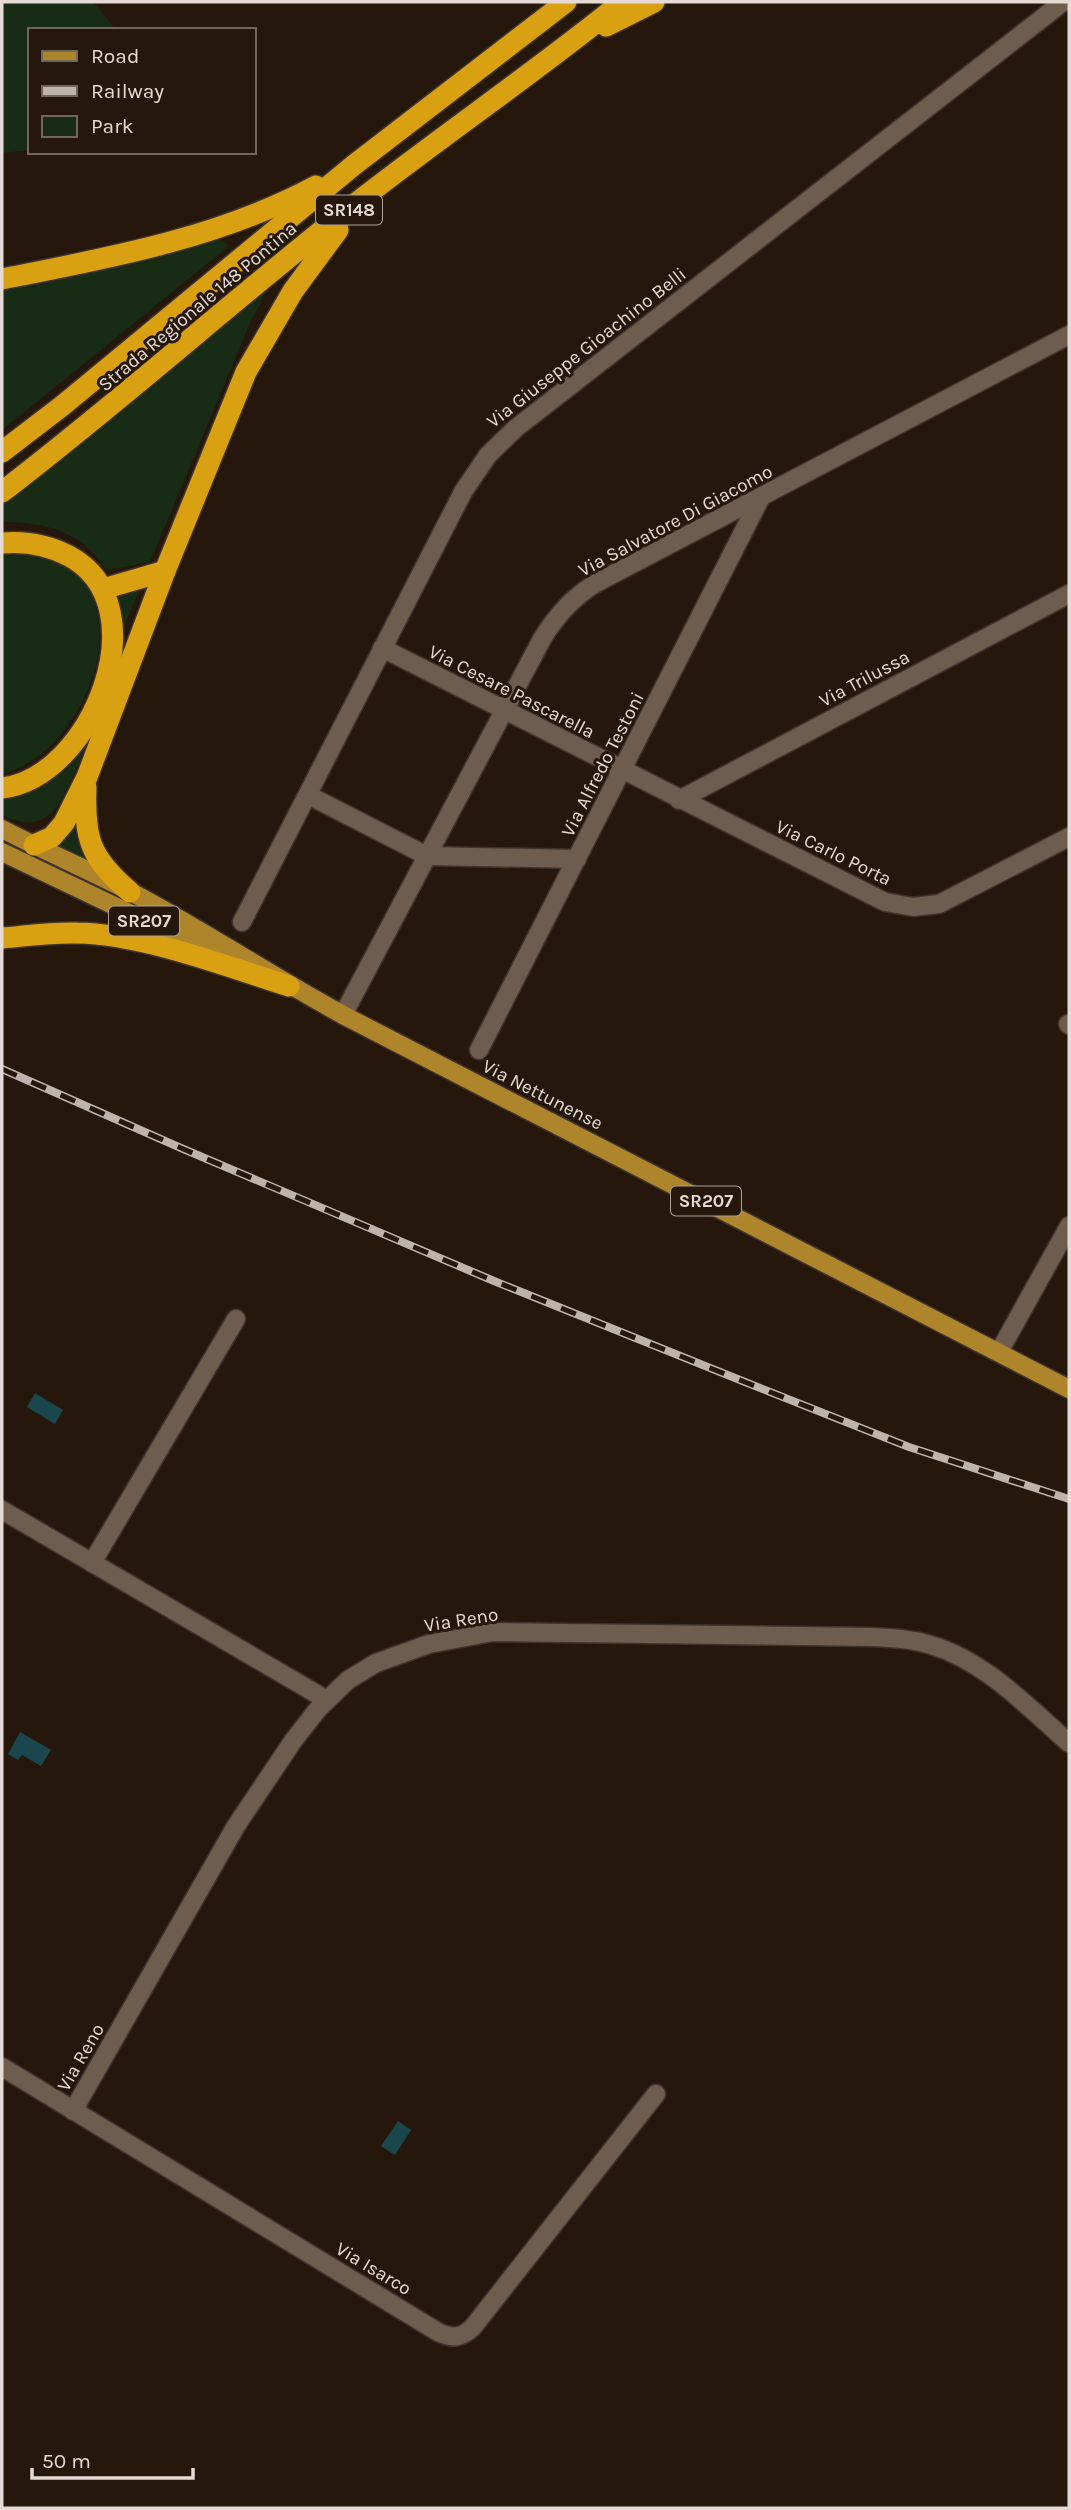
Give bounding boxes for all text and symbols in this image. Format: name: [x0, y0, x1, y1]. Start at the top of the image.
legend: [28, 28, 256, 154]
text: Road: [91, 44, 139, 68]
text: Railway: [91, 79, 164, 103]
text: Park: [91, 114, 134, 138]
road number: SR148: [316, 196, 382, 224]
street label: Strada Regionale 148 Pontina: [94, 217, 301, 396]
street label: Via Giuseppe Gioachino Belli: [483, 263, 691, 432]
street label: Via Salvatore Di Giacomo: [575, 460, 776, 581]
street label: Via Cesare Pascarella: [425, 640, 598, 743]
street label: Via Trilussa: [815, 646, 913, 712]
street label: Via Alfredo Testoni: [557, 688, 649, 840]
street label: Via Carlo Porta: [772, 815, 895, 890]
road number: SR207: [109, 906, 179, 936]
street label: Via Nettunense: [479, 1055, 606, 1135]
road number: SR207: [671, 1186, 741, 1216]
street label: Via Reno: [423, 1603, 500, 1637]
street label: Via Reno: [53, 2020, 109, 2095]
street label: Via Isarco: [332, 2238, 415, 2300]
scale bar: [32, 2436, 192, 2480]
text: 50 m: [42, 2449, 91, 2473]

